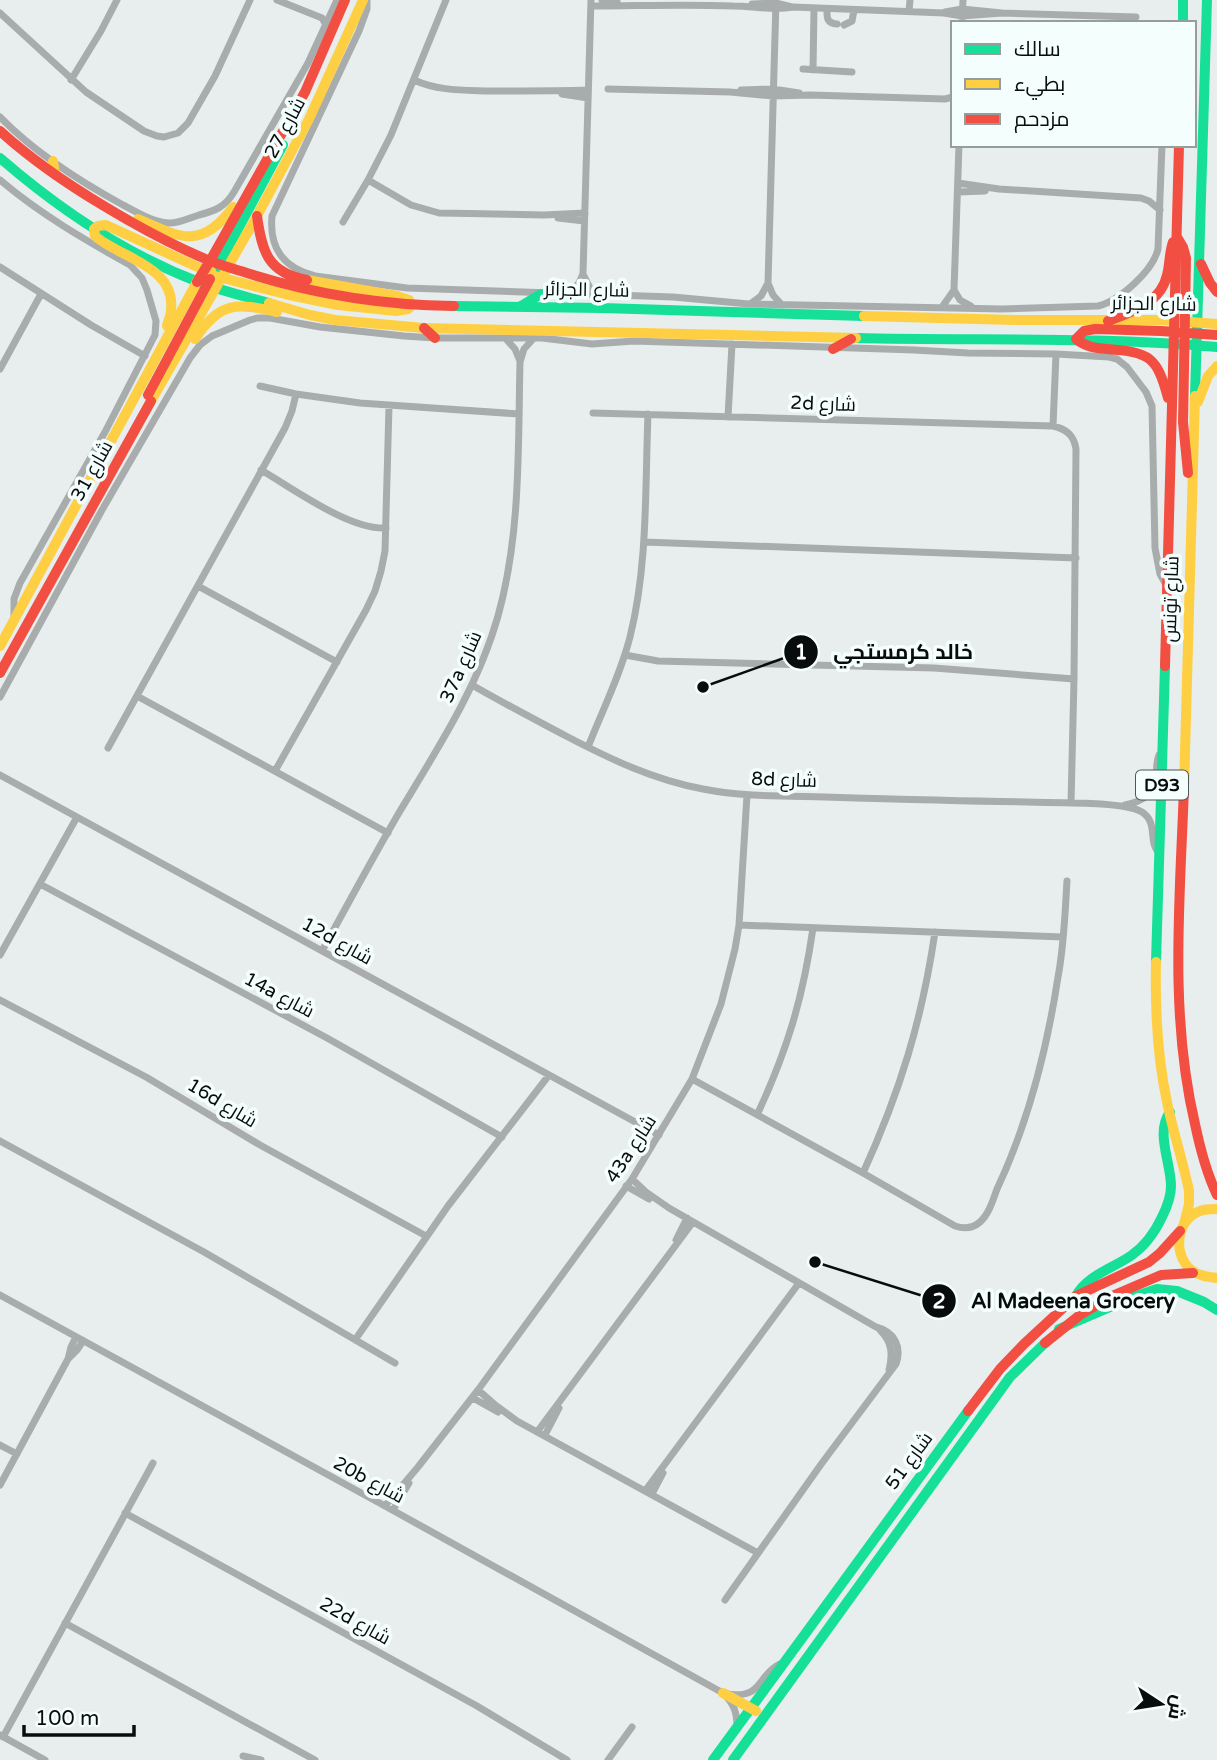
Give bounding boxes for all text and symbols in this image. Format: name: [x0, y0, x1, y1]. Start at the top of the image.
legend: [951, 21, 1196, 147]
text: سالك: [1014, 37, 1061, 62]
text: بطيء: [1014, 72, 1065, 100]
street label: شارع 27: [260, 94, 312, 163]
text: مزدحم: [1014, 107, 1069, 133]
street label: شارع الجزائر: [543, 278, 630, 304]
street label: شارع الجزائر: [1110, 292, 1197, 318]
street label: 2d شارع: [790, 392, 856, 418]
street label: شارع 31: [66, 437, 119, 506]
street label: شارع تونس: [1158, 555, 1186, 643]
street label: 37a شارع: [435, 628, 488, 707]
callout: خالد كرمستجي: [784, 631, 986, 673]
text: 1: [794, 640, 808, 665]
text: خالد كرمستجي: [833, 640, 973, 669]
street label: 8d شارع: [751, 768, 817, 794]
road number: D93: [1136, 770, 1188, 800]
street label: 12d شارع: [297, 913, 376, 971]
street label: 14a شارع: [239, 967, 318, 1024]
street label: 16d شارع: [182, 1074, 261, 1134]
street label: 43a شارع: [601, 1111, 663, 1188]
callout: Al Madeena Grocery: [921, 1280, 1189, 1322]
text: 2: [932, 1289, 946, 1314]
text: Al Madeena Grocery: [971, 1289, 1176, 1314]
street label: شارع 51: [881, 1428, 939, 1495]
street label: 20b شارع: [329, 1452, 408, 1510]
street label: 22d شارع: [315, 1593, 394, 1651]
north arrow: [1126, 1669, 1196, 1739]
text: ش: [1163, 1693, 1190, 1722]
scale bar: [24, 1694, 135, 1738]
text: 100 m: [35, 1706, 99, 1731]

